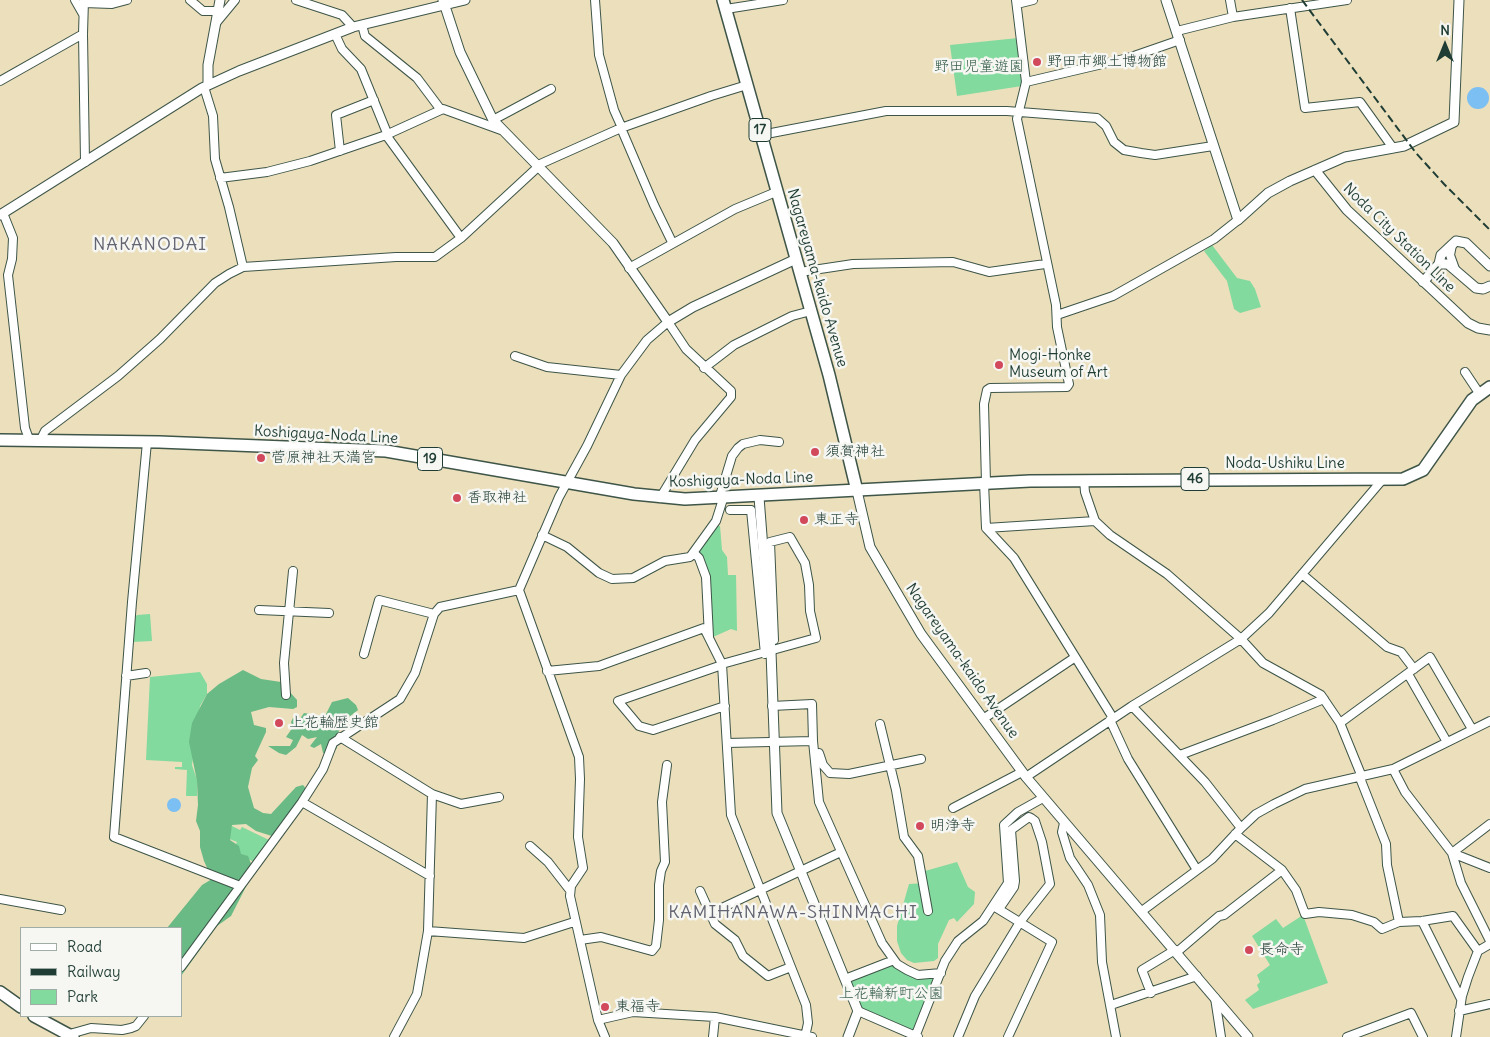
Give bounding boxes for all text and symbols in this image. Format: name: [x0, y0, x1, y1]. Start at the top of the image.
north arrow: [1420, 20, 1470, 70]
text: N: [1440, 21, 1450, 39]
place label: 野田市郷土博物館: [1047, 53, 1167, 71]
marker: 野田市郷土博物館: [1031, 56, 1043, 68]
park label: 野田児童遊園: [934, 58, 1024, 76]
road number: 17: [749, 118, 771, 142]
street label: Noda City Station Line: [1339, 180, 1459, 296]
street label: Nagareyama-kaido Avenue: [783, 187, 851, 369]
district label: NAKANODAI: [92, 234, 208, 256]
place label: Mogi-Honke Museum of Art: [1009, 347, 1108, 382]
marker: Mogi-Honke Museum of Art: [993, 359, 1005, 371]
street label: Koshigaya-Noda Line: [253, 422, 399, 448]
place label: 須賀神社: [825, 443, 885, 461]
marker: 須賀神社: [809, 446, 821, 458]
road number: 19: [418, 448, 442, 470]
place label: 菅原神社天満宮: [271, 449, 376, 467]
marker: 菅原神社天満宮: [255, 452, 267, 464]
street label: Noda-Ushiku Line: [1225, 455, 1345, 473]
street label: Koshigaya-Noda Line: [669, 468, 813, 492]
road number: 46: [1181, 468, 1209, 490]
place label: 香取神社: [467, 489, 527, 507]
marker: 香取神社: [451, 492, 463, 504]
place label: 東正寺: [814, 511, 859, 529]
marker: 東正寺: [798, 514, 810, 526]
street label: Nagareyama-kaido Avenue: [902, 580, 1022, 742]
place label: 上花輪歴史館: [289, 714, 379, 732]
marker: 上花輪歴史館: [273, 717, 285, 729]
place label: 明浄寺: [930, 817, 975, 835]
marker: 明浄寺: [914, 820, 926, 832]
district label: KAMIHANAWA-SHINMACHI: [666, 902, 920, 924]
legend: [20, 927, 182, 1017]
text: Road: [67, 937, 102, 956]
place label: 長命寺: [1259, 941, 1304, 959]
marker: 長命寺: [1243, 944, 1255, 956]
text: Railway: [67, 962, 121, 981]
park label: 上花輪新町公園: [839, 985, 943, 1003]
text: Park: [67, 987, 98, 1006]
place label: 東福寺: [615, 998, 660, 1016]
marker: 東福寺: [599, 1001, 611, 1013]

